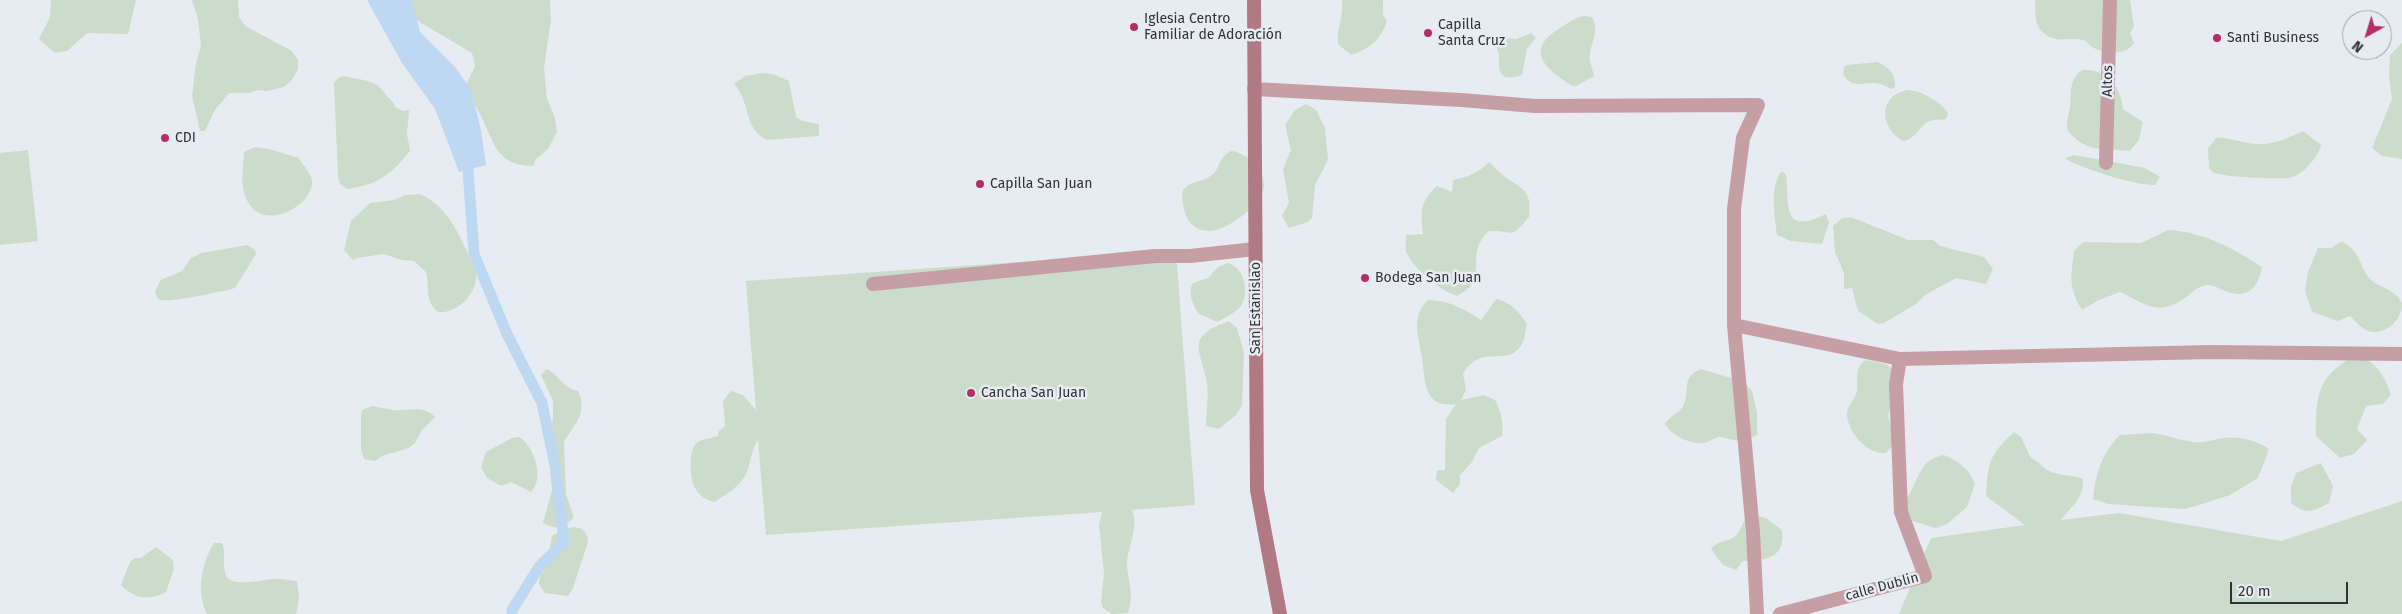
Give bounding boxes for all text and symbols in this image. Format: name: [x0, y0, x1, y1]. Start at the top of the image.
north arrow: [2342, 10, 2392, 60]
place label: Iglesia Centro Familiar de Adoración: [1144, 11, 1282, 44]
place label: Capilla Santa Cruz: [1438, 17, 1505, 49]
marker: Iglesia Centro Familiar de Adoración: [1128, 21, 1140, 33]
marker: Capilla Santa Cruz: [1422, 27, 1434, 39]
place label: Santi Business: [2227, 30, 2319, 46]
marker: Santi Business: [2211, 32, 2223, 44]
text: N: [2349, 37, 2367, 56]
street label: Altos: [2099, 65, 2117, 97]
place label: CDI: [175, 130, 196, 146]
marker: CDI: [159, 132, 171, 144]
place label: Capilla San Juan: [990, 176, 1092, 192]
marker: Capilla San Juan: [974, 178, 986, 190]
street label: San Estanislao: [1248, 262, 1264, 354]
place label: Bodega San Juan: [1375, 270, 1481, 286]
marker: Bodega San Juan: [1359, 272, 1371, 284]
place label: Cancha San Juan: [981, 385, 1086, 401]
marker: Cancha San Juan: [965, 387, 977, 399]
street label: calle Dublin: [1843, 569, 1921, 605]
scale bar: [2232, 572, 2350, 604]
text: 20 m: [2238, 582, 2271, 600]

